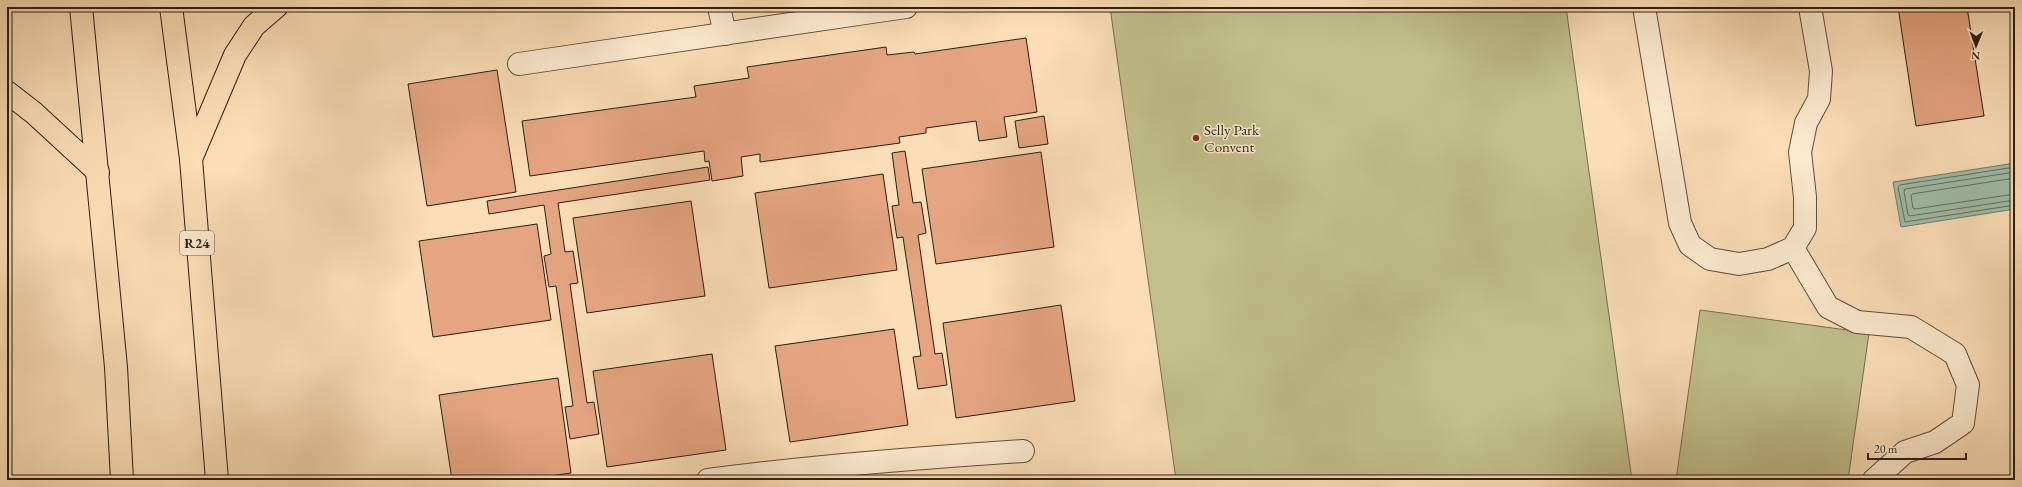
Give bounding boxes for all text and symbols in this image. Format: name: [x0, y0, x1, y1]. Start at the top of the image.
north arrow: [1956, 26, 1996, 66]
text: N: [1971, 49, 1980, 63]
place label: Selly Park Convent: [1204, 120, 1260, 156]
marker: Selly Park Convent: [1191, 133, 1201, 143]
road number: R24: [180, 231, 214, 255]
scale bar: [1868, 435, 1966, 461]
text: 20 m: [1874, 441, 1898, 457]

